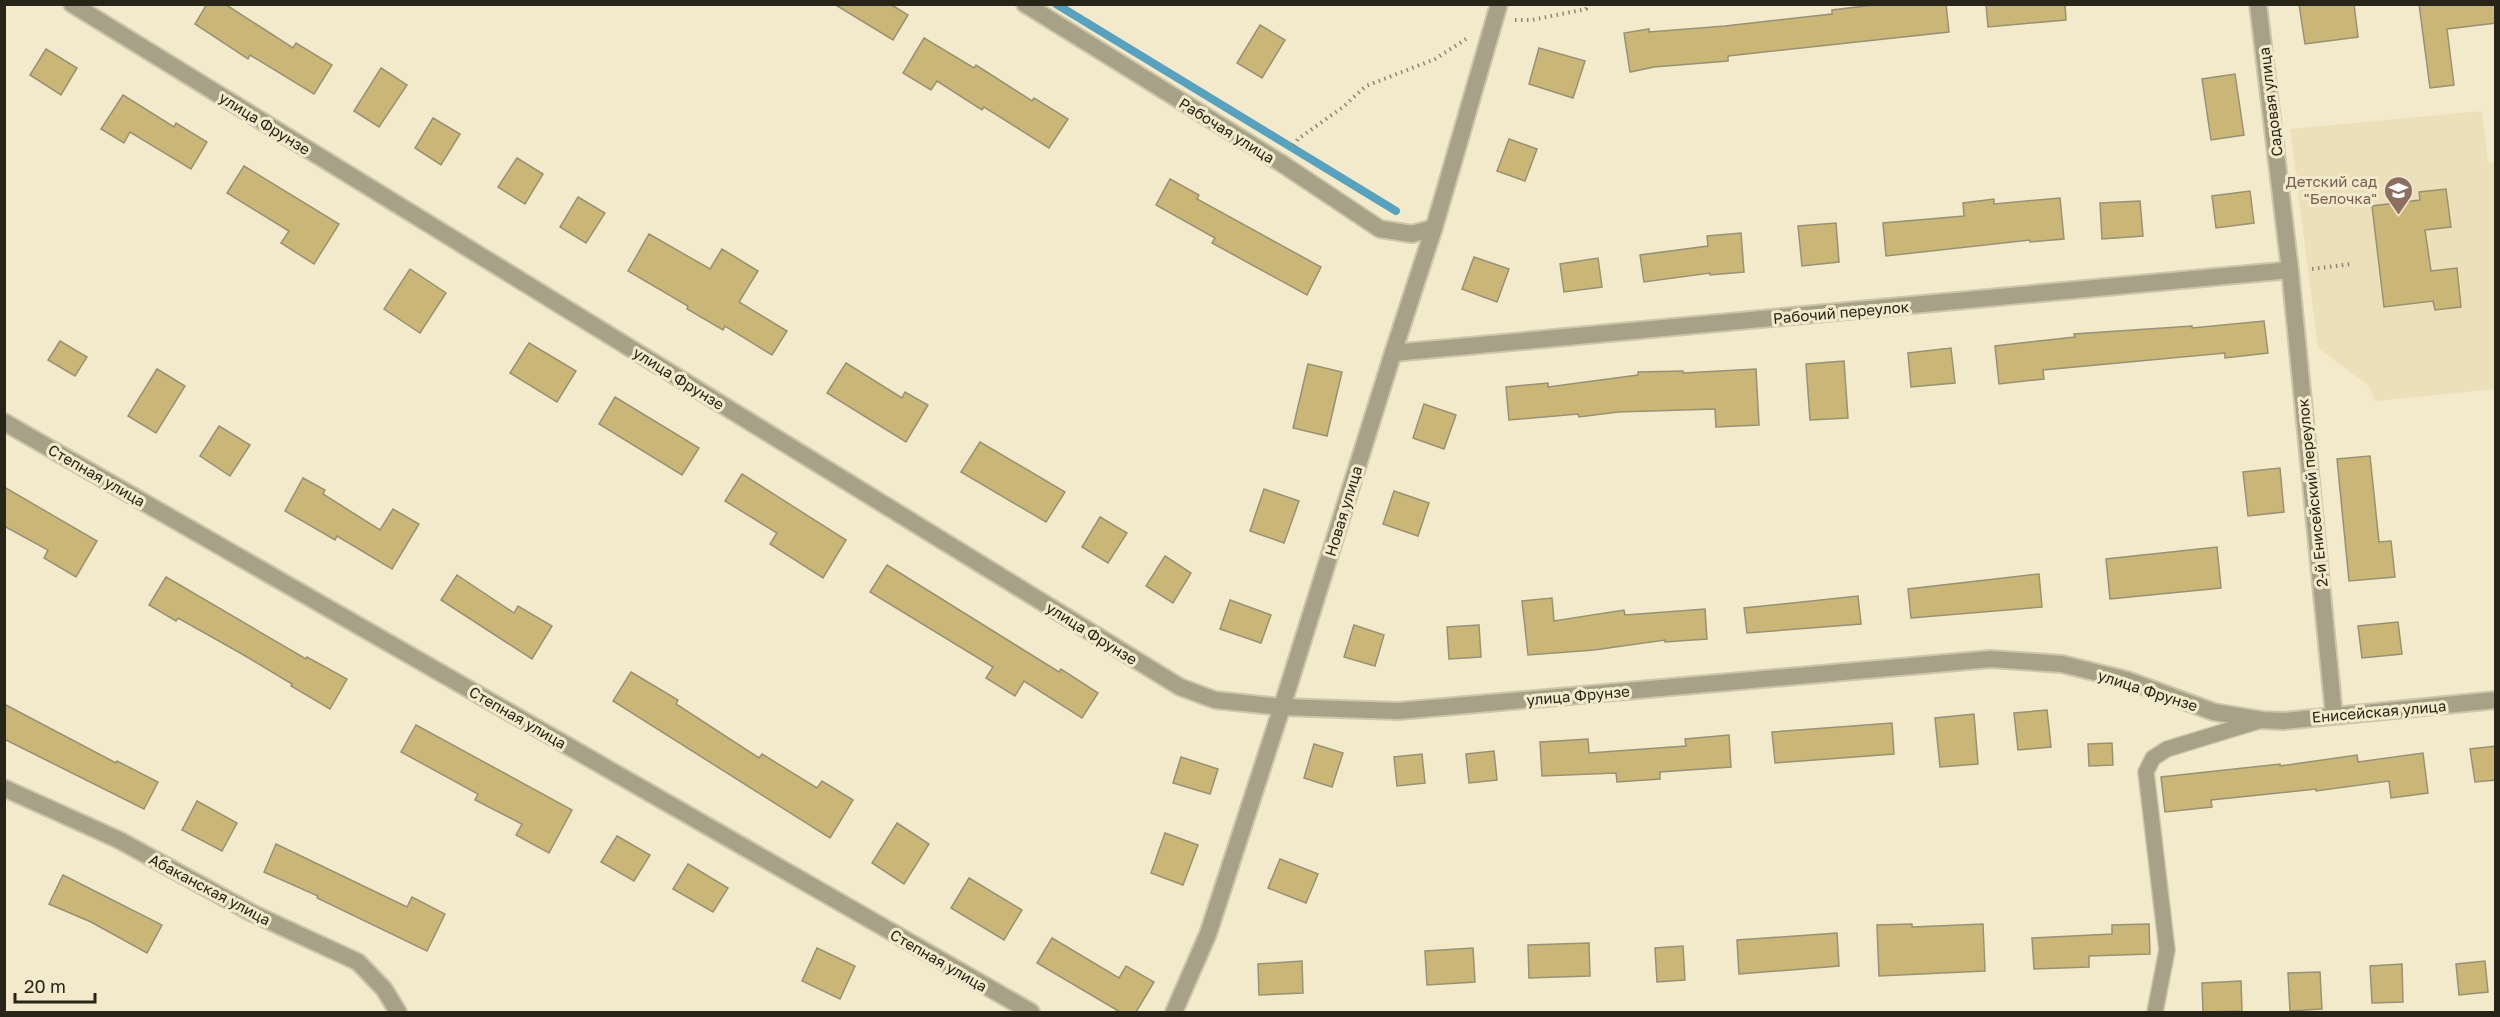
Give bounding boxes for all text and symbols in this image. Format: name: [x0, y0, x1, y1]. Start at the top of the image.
street label: Садовая улица: [2254, 46, 2286, 158]
street label: улица Фрунзе: [216, 88, 314, 158]
street label: Рабочая улица: [1176, 93, 1278, 167]
place label: Детский сад "Белочка": [2286, 172, 2377, 207]
school or university icon: Детский сад "Белочка": [2382, 174, 2414, 216]
street label: Рабочий переулок: [1772, 297, 1910, 327]
street label: улица Фрунзе: [630, 343, 728, 413]
street label: 2-й Енисейский переулок: [2293, 397, 2331, 588]
street label: Степная улица: [45, 440, 149, 510]
street label: Новая улица: [1321, 464, 1365, 558]
street label: улица Фрунзе: [1043, 598, 1141, 668]
street label: улица Фрунзе: [2096, 665, 2200, 715]
street label: улица Фрунзе: [1526, 681, 1631, 708]
street label: Степная улица: [466, 682, 570, 752]
street label: Енисейская улица: [2311, 696, 2447, 726]
street label: Абаканская улица: [146, 849, 274, 929]
street label: Степная улица: [887, 925, 991, 995]
scale bar: [15, 966, 94, 1004]
text: 20 m: [24, 975, 66, 997]

